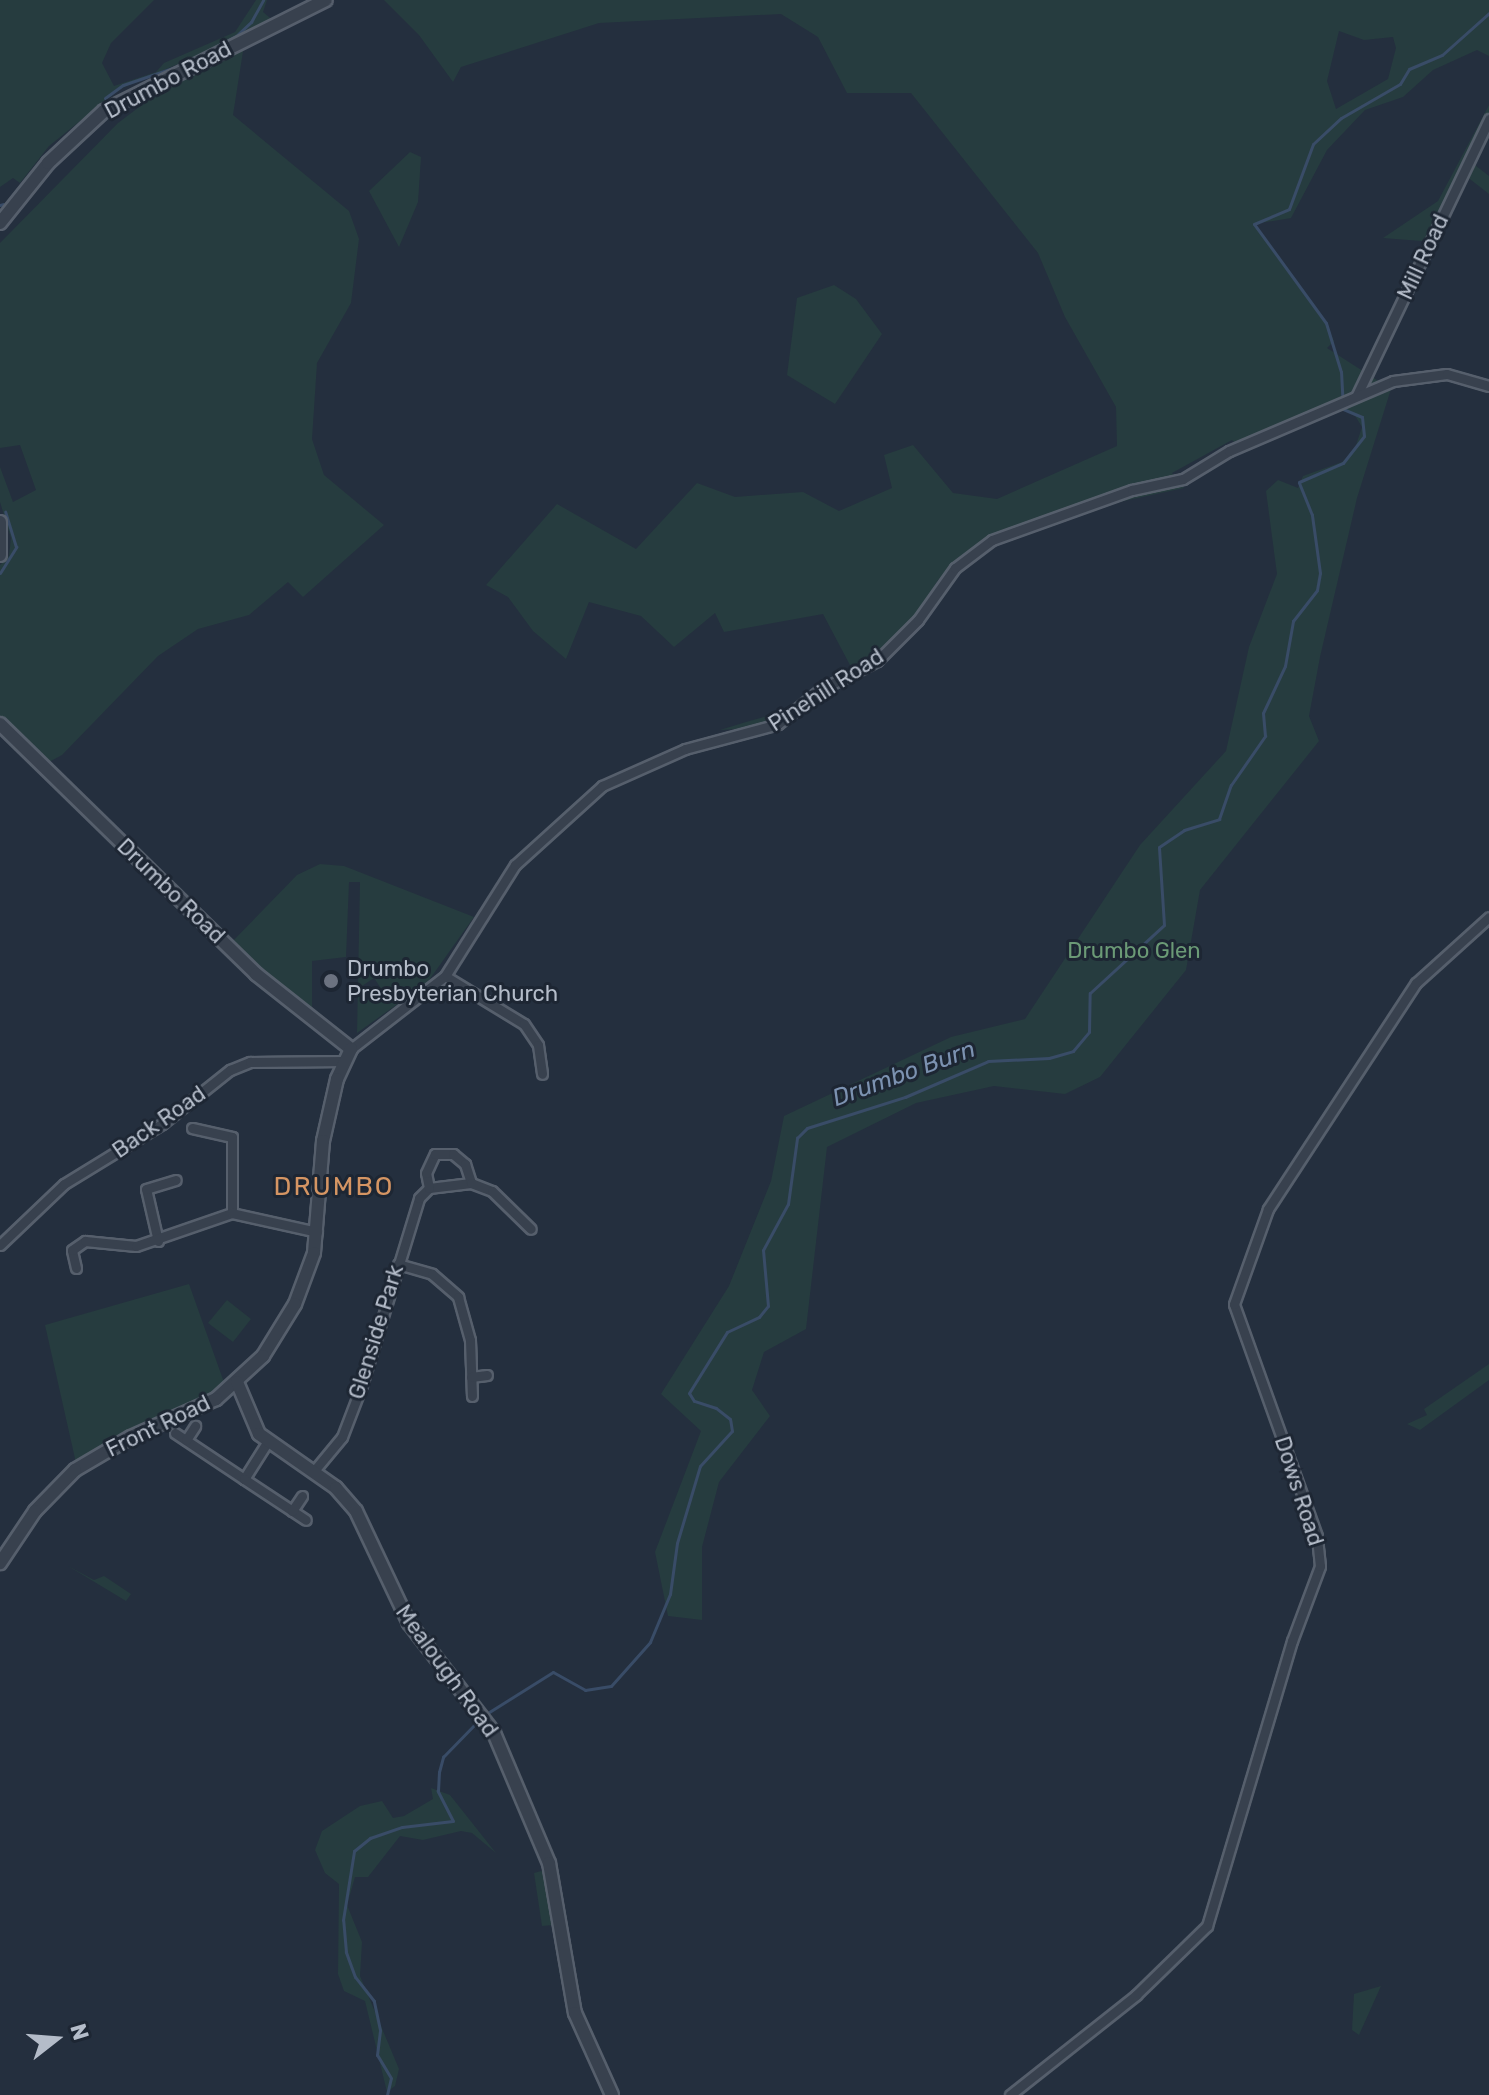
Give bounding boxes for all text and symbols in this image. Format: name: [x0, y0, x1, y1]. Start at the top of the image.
street label: Drumbo Road: [100, 36, 236, 124]
street label: Mill Road: [1392, 210, 1454, 304]
street label: Pinehill Road: [763, 643, 889, 737]
street label: Drumbo Road: [112, 833, 230, 949]
park label: Drumbo Glen: [1067, 938, 1201, 964]
place label: Drumbo Presbyterian Church: [347, 955, 558, 1006]
marker: Drumbo Presbyterian Church: [322, 972, 340, 990]
water label: Drumbo Burn: [829, 1035, 979, 1113]
street label: Back Road: [107, 1080, 211, 1164]
district label: DRUMBO: [274, 1171, 394, 1203]
street label: Glenside Park: [343, 1262, 409, 1402]
street label: Front Road: [102, 1389, 214, 1463]
street label: Dows Road: [1269, 1433, 1329, 1549]
street label: Mealough Road: [390, 1600, 504, 1742]
north arrow: [16, 1999, 96, 2079]
text: N: [64, 2020, 95, 2043]

